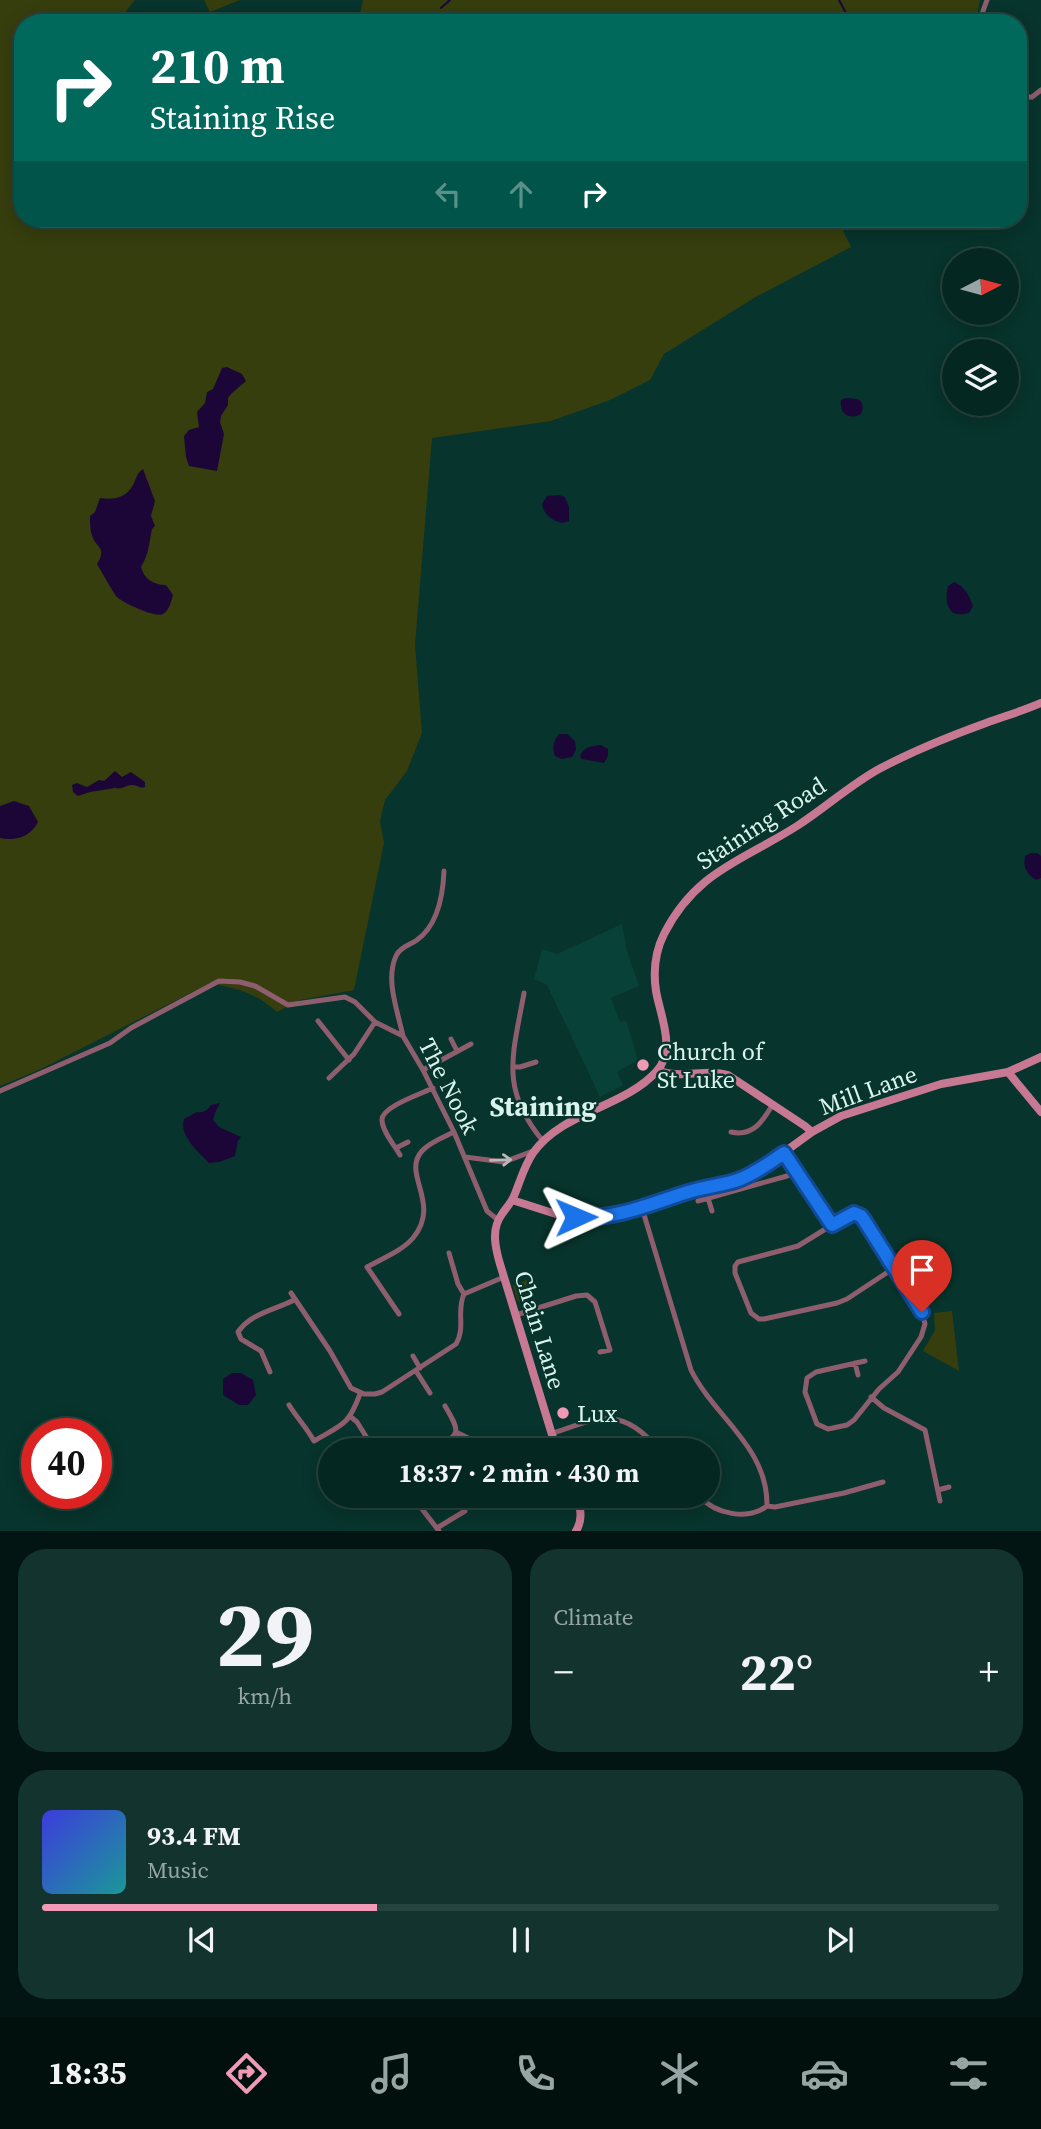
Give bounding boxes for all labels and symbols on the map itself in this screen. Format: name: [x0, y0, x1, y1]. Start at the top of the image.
north arrow: [942, 248, 1018, 326]
street label: Staining Road: [690, 769, 832, 877]
street label: The Nook: [411, 1032, 488, 1140]
place label: Church of St Luke: [657, 1035, 766, 1096]
marker: Church of St Luke: [635, 1057, 651, 1073]
street label: Mill Lane: [814, 1057, 922, 1123]
district label: Staining: [489, 1087, 597, 1125]
one-way arrow: [489, 1154, 512, 1167]
position arrow: [539, 1180, 613, 1254]
pin: [892, 1240, 952, 1312]
street label: Chain Lane: [506, 1267, 574, 1393]
place label: Lux: [577, 1397, 618, 1430]
marker: Lux: [555, 1405, 571, 1421]
speed limit sign: 40: [21, 1418, 112, 1509]

